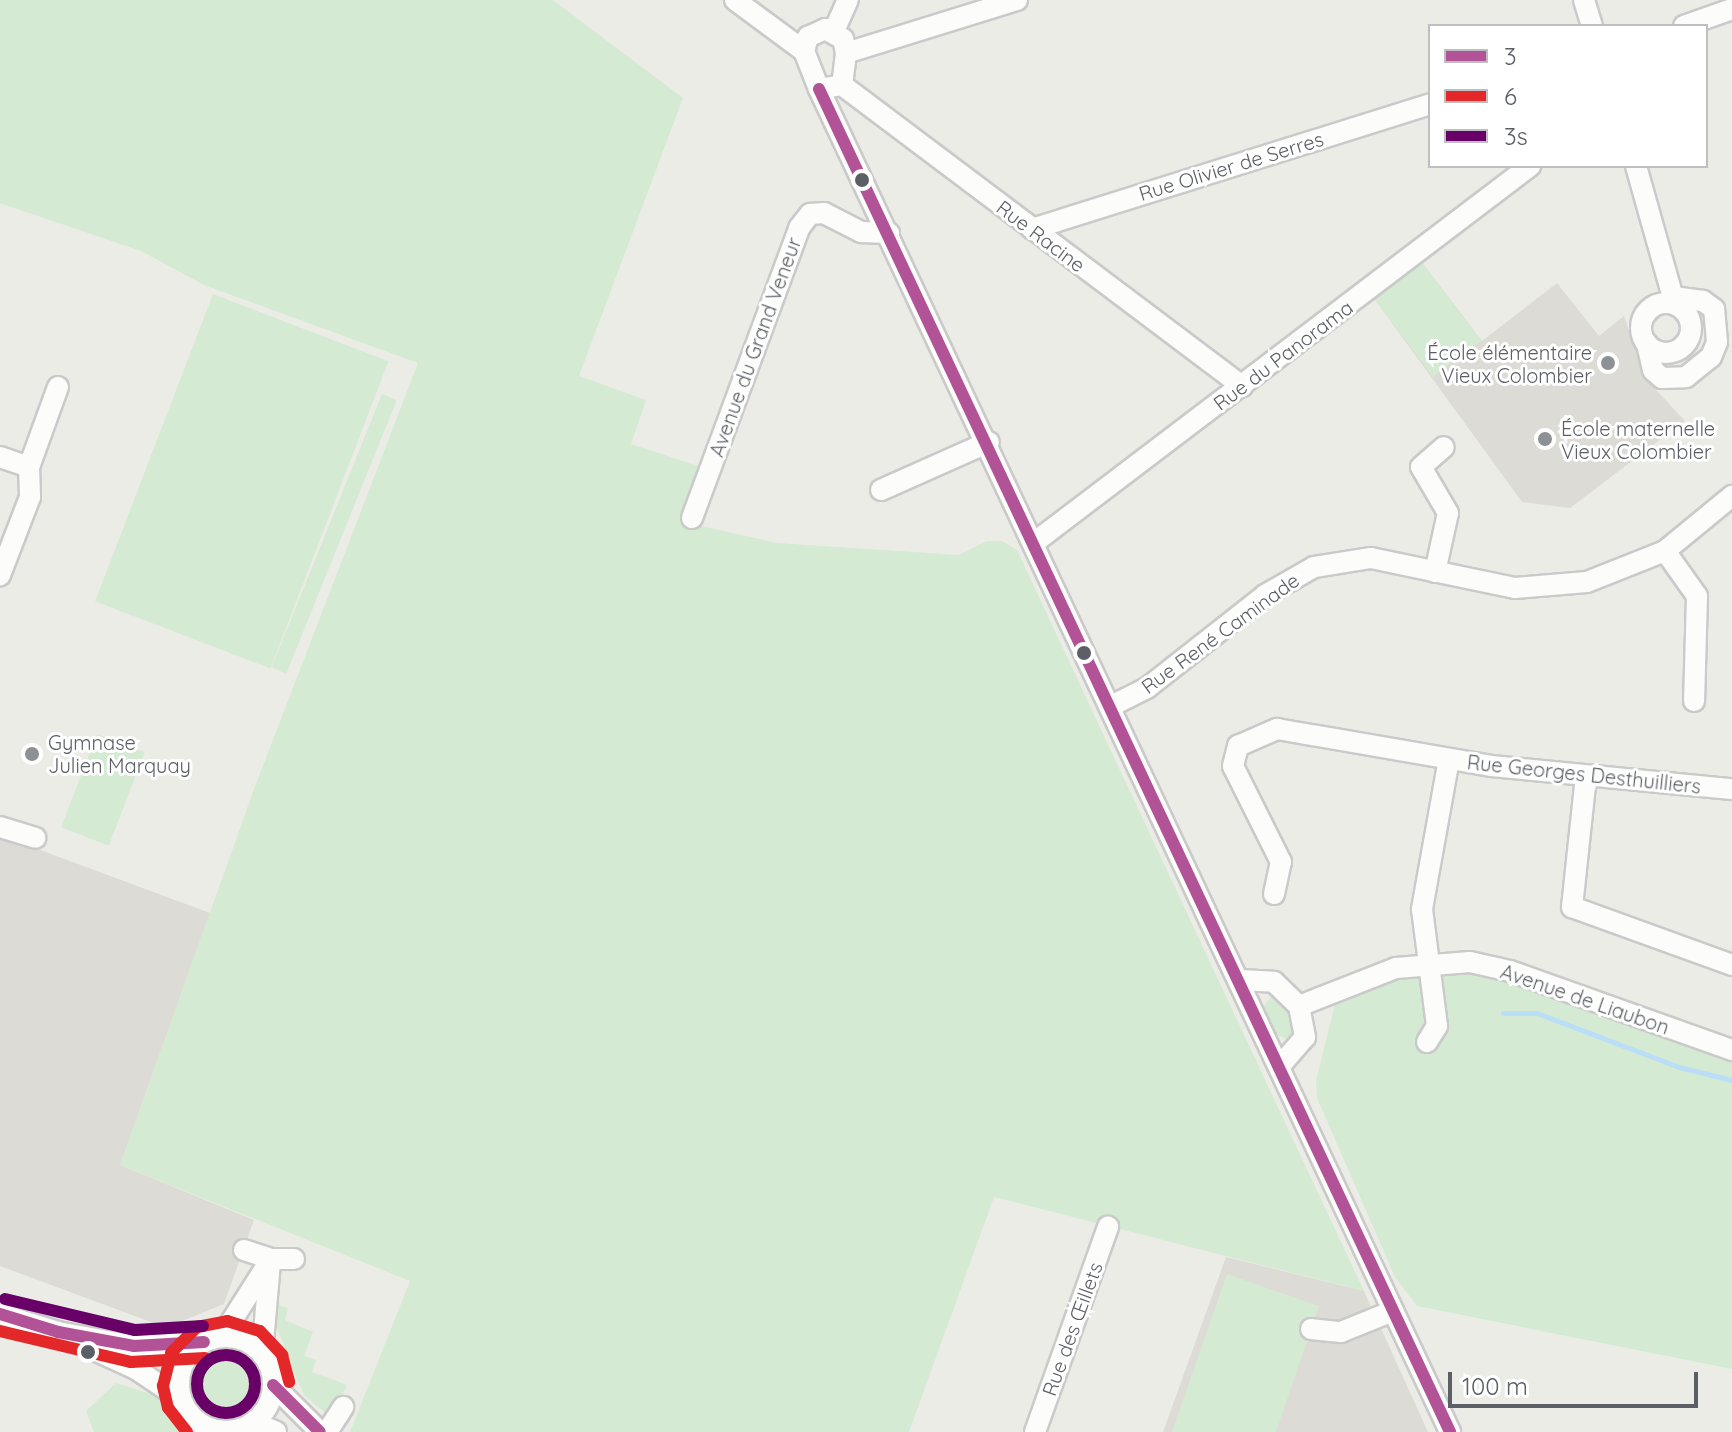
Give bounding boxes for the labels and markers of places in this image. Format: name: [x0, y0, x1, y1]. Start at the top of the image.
unlabelled marker: [854, 172, 870, 188]
place label: École élémentaire Vieux Colombier: [1427, 340, 1592, 387]
marker: École élémentaire Vieux Colombier: [1599, 354, 1617, 372]
place label: École maternelle Vieux Colombier: [1561, 416, 1715, 463]
marker: École maternelle Vieux Colombier: [1536, 430, 1554, 448]
unlabelled marker: [1076, 645, 1092, 661]
place label: Gymnase Julien Marquay: [48, 730, 191, 777]
marker: Gymnase Julien Marquay: [23, 745, 41, 763]
unlabelled marker: [80, 1344, 96, 1360]

